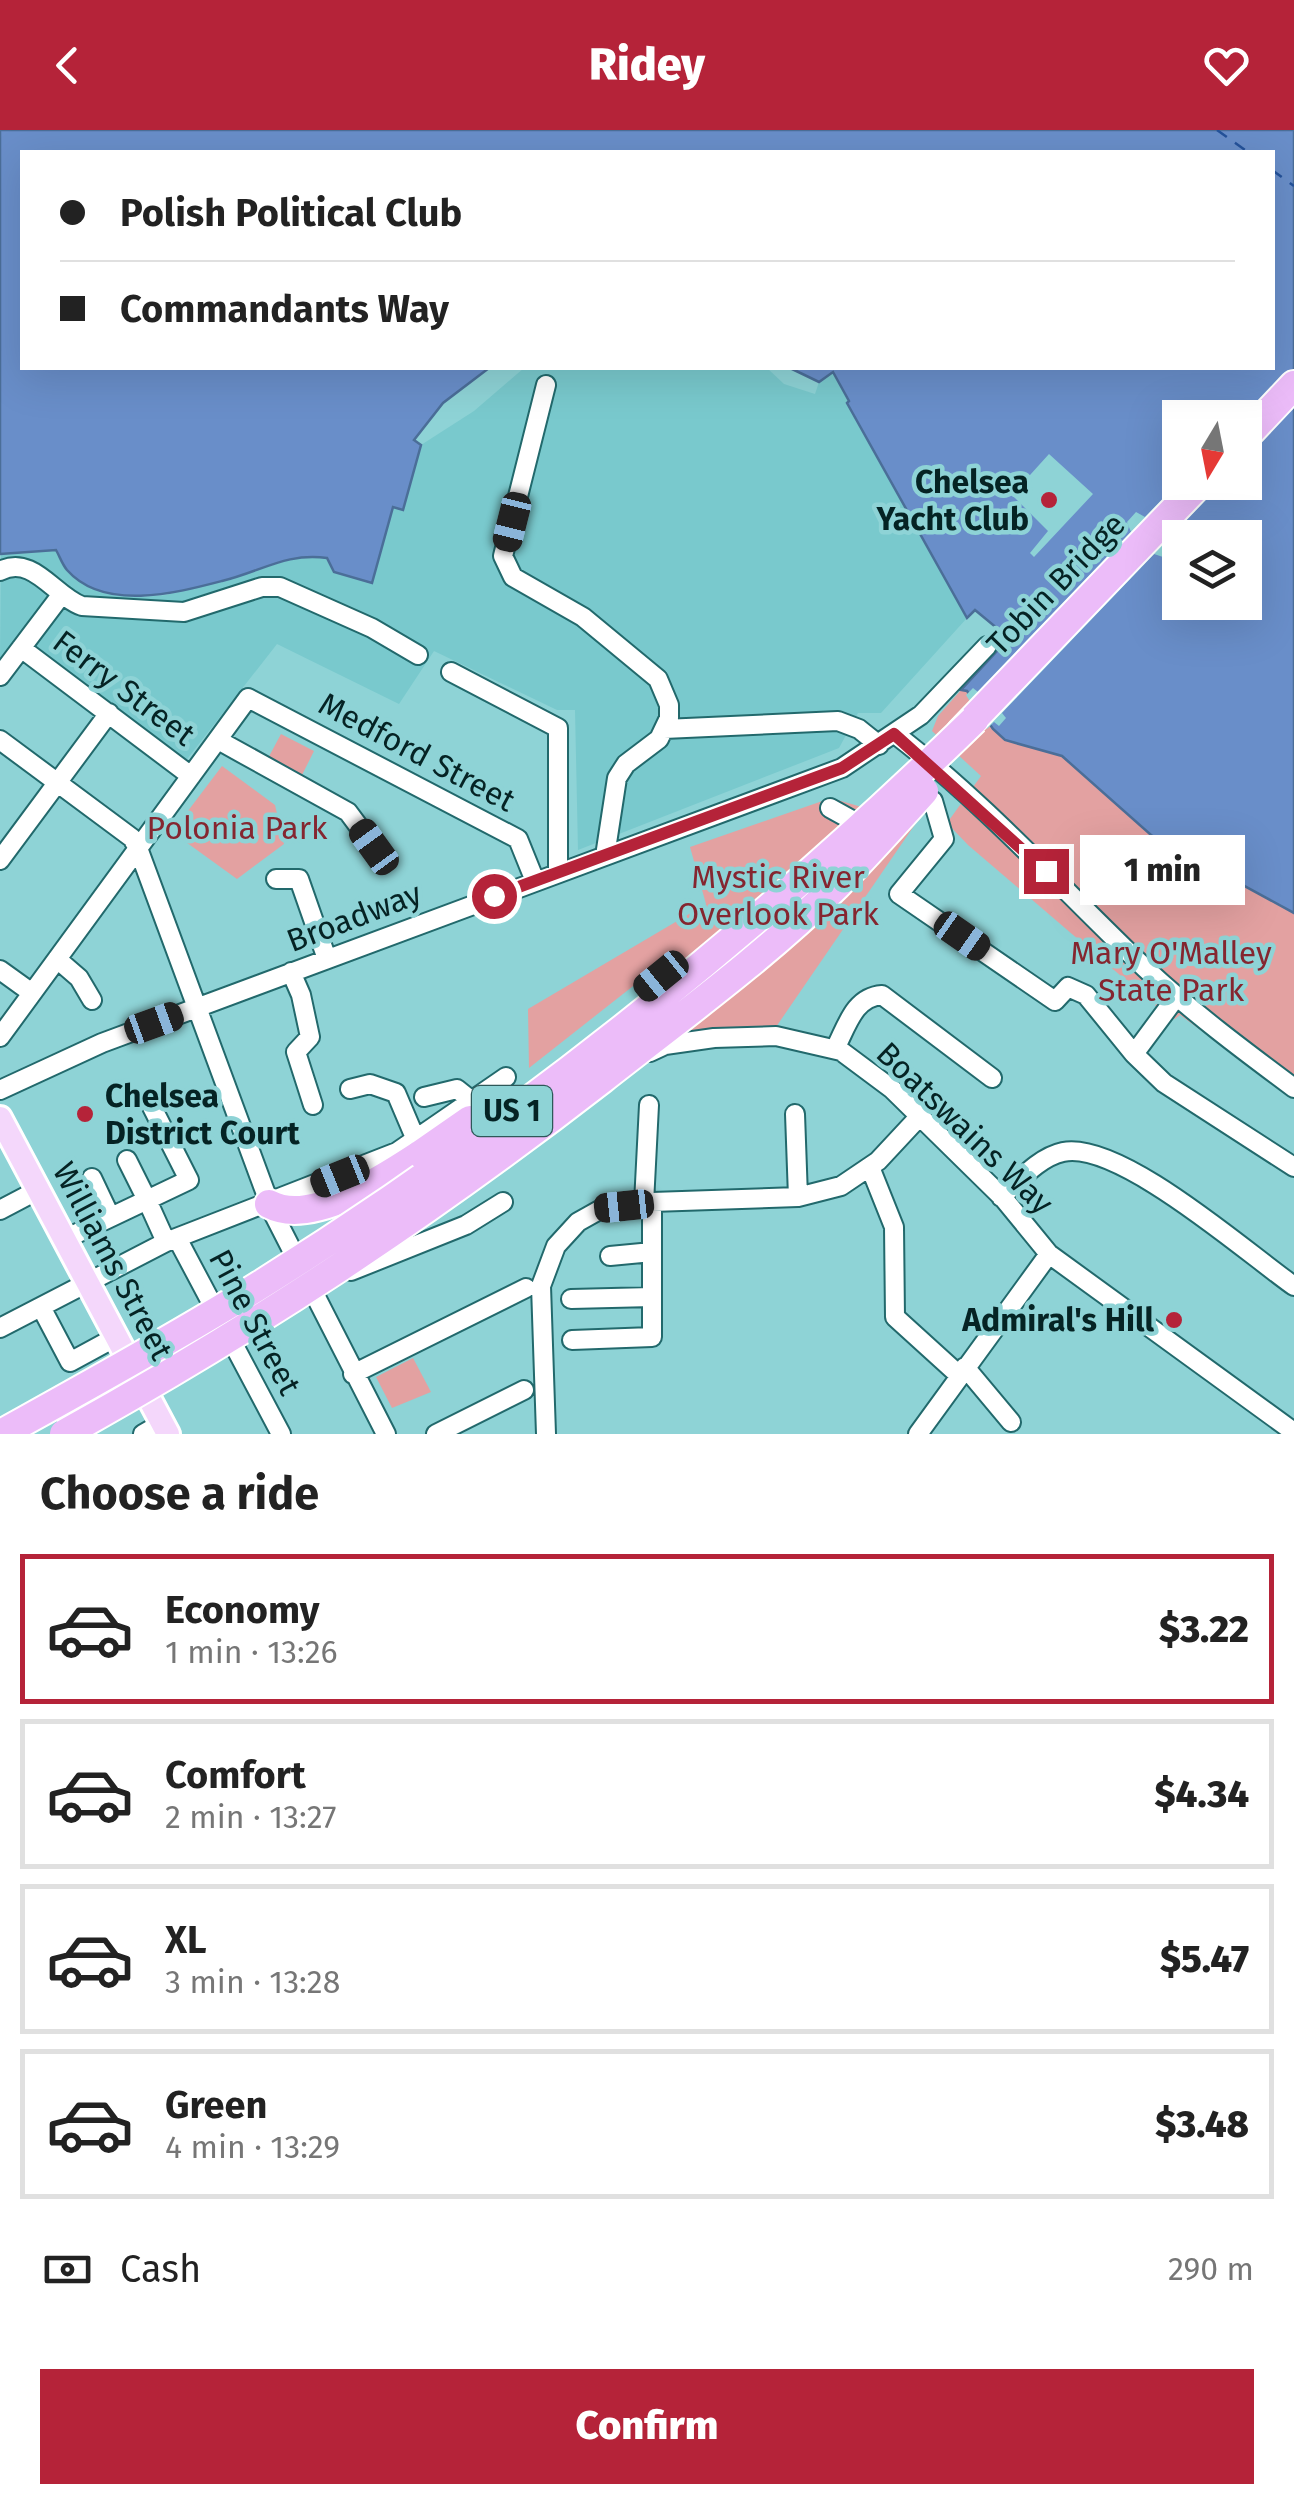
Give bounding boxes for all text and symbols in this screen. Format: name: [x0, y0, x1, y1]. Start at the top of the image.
icon: back: [40, 38, 95, 93]
text: Ridey: [589, 38, 705, 92]
icon: heart: [1199, 38, 1254, 93]
text: Polish Political Club: [120, 190, 462, 236]
text: Commandants Way: [120, 286, 449, 332]
north arrow: [1162, 400, 1262, 500]
map controls: [1162, 400, 1262, 620]
place label: Chelsea Yacht Club: [875, 463, 1029, 538]
car: [490, 489, 534, 555]
marker: Chelsea Yacht Club: [1038, 489, 1060, 511]
street label: Tobin Bridge: [979, 505, 1133, 663]
button: layers: [1162, 520, 1262, 620]
street label: Ferry Street: [46, 622, 203, 754]
street label: Medford Street: [313, 684, 522, 820]
park label: Polonia Park: [147, 809, 328, 847]
car: [344, 814, 404, 880]
callout: 1 min: [1081, 836, 1246, 906]
route end: [1024, 849, 1069, 894]
text: 1 min: [1124, 851, 1201, 889]
park label: Mystic River Overlook Park: [677, 858, 880, 933]
street label: Broadway: [281, 874, 427, 960]
route start: [472, 874, 517, 919]
car: [929, 907, 995, 965]
park label: Mary O'Malley State Park: [1070, 934, 1272, 1009]
car: [628, 945, 694, 1007]
car: [121, 999, 187, 1047]
street label: Boatswains Way: [869, 1034, 1061, 1222]
place label: Chelsea District Court: [105, 1077, 300, 1152]
road number: US 1: [472, 1086, 552, 1136]
marker: Chelsea District Court: [74, 1103, 96, 1125]
car: [307, 1151, 373, 1201]
street label: Williams Street: [45, 1156, 181, 1367]
car: [593, 1188, 655, 1224]
street label: Pine Street: [201, 1243, 309, 1402]
place label: Admiral's Hill: [961, 1301, 1154, 1339]
marker: Admiral's Hill: [1163, 1309, 1185, 1331]
text: Choose a ride: [40, 1467, 319, 1521]
icon: car: [45, 1584, 135, 1674]
text: Economy: [165, 1587, 320, 1633]
text: $3.22: [1159, 1606, 1249, 1652]
text: 1 min · 13:26: [165, 1633, 338, 1671]
icon: car: [45, 1749, 135, 1839]
text: Comfort: [165, 1752, 306, 1798]
text: $4.34: [1154, 1771, 1249, 1817]
text: 2 min · 13:27: [165, 1798, 336, 1836]
icon: car: [45, 1914, 135, 2004]
text: XL: [165, 1917, 207, 1963]
text: $5.47: [1160, 1936, 1249, 1982]
text: 3 min · 13:28: [165, 1963, 340, 2001]
icon: car: [45, 2079, 135, 2169]
text: Green: [165, 2082, 268, 2128]
text: $3.48: [1155, 2101, 1249, 2147]
text: 4 min · 13:29: [165, 2128, 340, 2166]
icon: cash: [40, 2242, 95, 2297]
text: Cash: [120, 2246, 201, 2292]
text: 290 m: [1168, 2250, 1254, 2288]
button: Confirm: [40, 2369, 1254, 2484]

